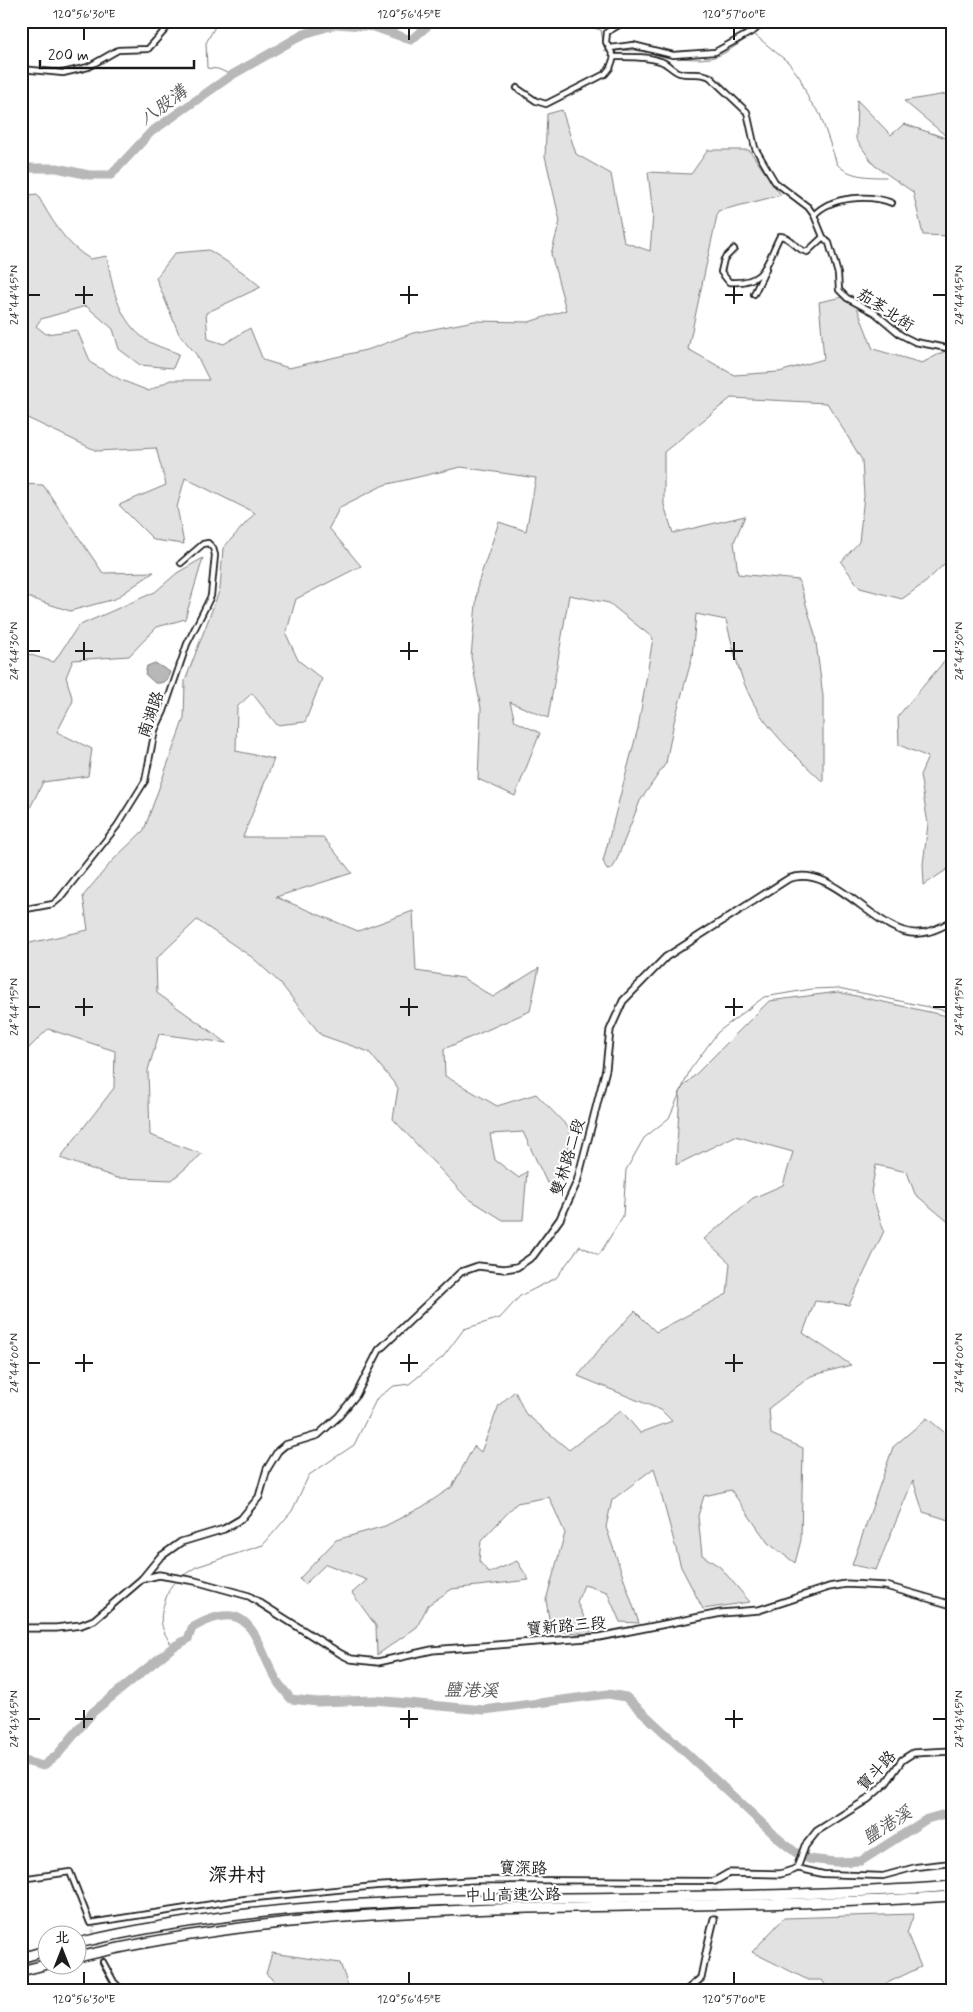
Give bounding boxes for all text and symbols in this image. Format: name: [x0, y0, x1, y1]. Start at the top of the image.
text: 120°56'30"E: [52, 7, 116, 23]
text: 120°56'45"E: [377, 7, 441, 23]
text: 120°57'00"E: [702, 7, 766, 23]
scale bar: [40, 38, 194, 70]
text: 200 m: [48, 46, 89, 66]
water label: 八股溝: [135, 79, 194, 132]
text: 24°44'45"N: [7, 265, 23, 325]
text: 24°44'45"N: [952, 265, 968, 325]
street label: 茄苳北街: [853, 284, 918, 336]
text: 24°44'30"N: [7, 622, 23, 680]
text: 24°44'30"N: [952, 622, 968, 680]
street label: 南湖路: [134, 688, 169, 741]
text: 24°44'15"N: [7, 978, 23, 1036]
text: 24°44'15"N: [952, 978, 968, 1036]
street label: 雙林路二段: [547, 1116, 590, 1199]
text: 24°44'00"N: [7, 1333, 23, 1393]
text: 24°44'00"N: [952, 1333, 968, 1393]
street label: 寶新路三段: [525, 1613, 607, 1640]
water label: 鹽港溪: [444, 1679, 499, 1703]
text: 24°43'45"N: [7, 1690, 23, 1748]
text: 24°43'45"N: [952, 1690, 968, 1748]
street label: 寶斗路: [853, 1746, 901, 1796]
water label: 鹽港溪: [858, 1801, 918, 1851]
street label: 寶深路: [499, 1858, 547, 1879]
district label: 深井村: [208, 1863, 266, 1888]
street label: 中山高速公路: [465, 1884, 561, 1907]
north arrow: [38, 1924, 88, 1974]
text: 北: [55, 1929, 69, 1947]
text: 120°56'30"E: [52, 1992, 116, 2008]
text: 120°56'45"E: [377, 1992, 441, 2008]
text: 120°57'00"E: [702, 1992, 766, 2008]

